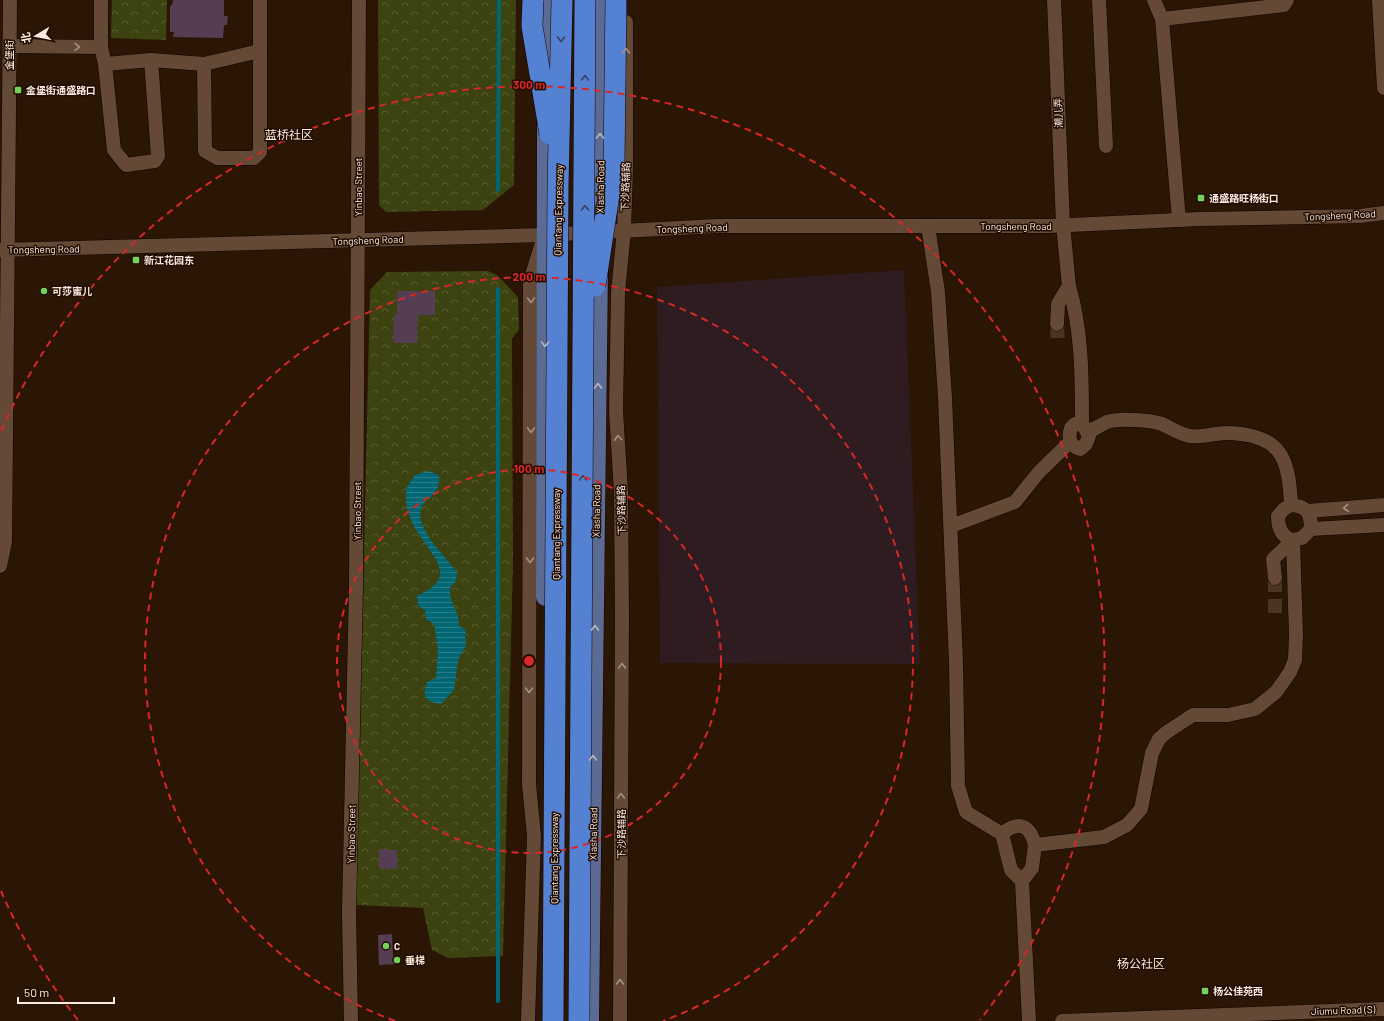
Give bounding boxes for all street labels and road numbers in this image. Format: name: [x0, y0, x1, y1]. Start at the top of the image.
street label: 金堡街: [3, 40, 15, 70]
street label: 潮儿弄: [1051, 98, 1065, 128]
street label: Yinbao Street: [352, 157, 364, 216]
street label: Xiasha Road: [594, 160, 606, 214]
street label: 下沙路辅路: [618, 162, 632, 212]
street label: Qiantang Expressway: [551, 164, 565, 256]
street label: Tongsheng Road: [1304, 207, 1376, 223]
street label: Tongsheng Road: [980, 220, 1052, 232]
street label: Tongsheng Road: [656, 221, 728, 235]
street label: Tongsheng Road: [332, 233, 404, 247]
street label: Tongsheng Road: [8, 242, 80, 256]
street label: Yinbao Street: [351, 481, 363, 540]
street label: Xiasha Road: [590, 484, 602, 538]
street label: 下沙路辅路: [615, 485, 627, 535]
street label: Qiantang Expressway: [550, 488, 562, 580]
street label: Yinbao Street: [344, 804, 358, 864]
street label: Xiasha Road: [587, 807, 599, 861]
street label: 下沙路辅路: [615, 809, 627, 859]
street label: Qiantang Expressway: [548, 812, 560, 904]
street label: Jiumu Road (S): [1311, 1003, 1376, 1017]

